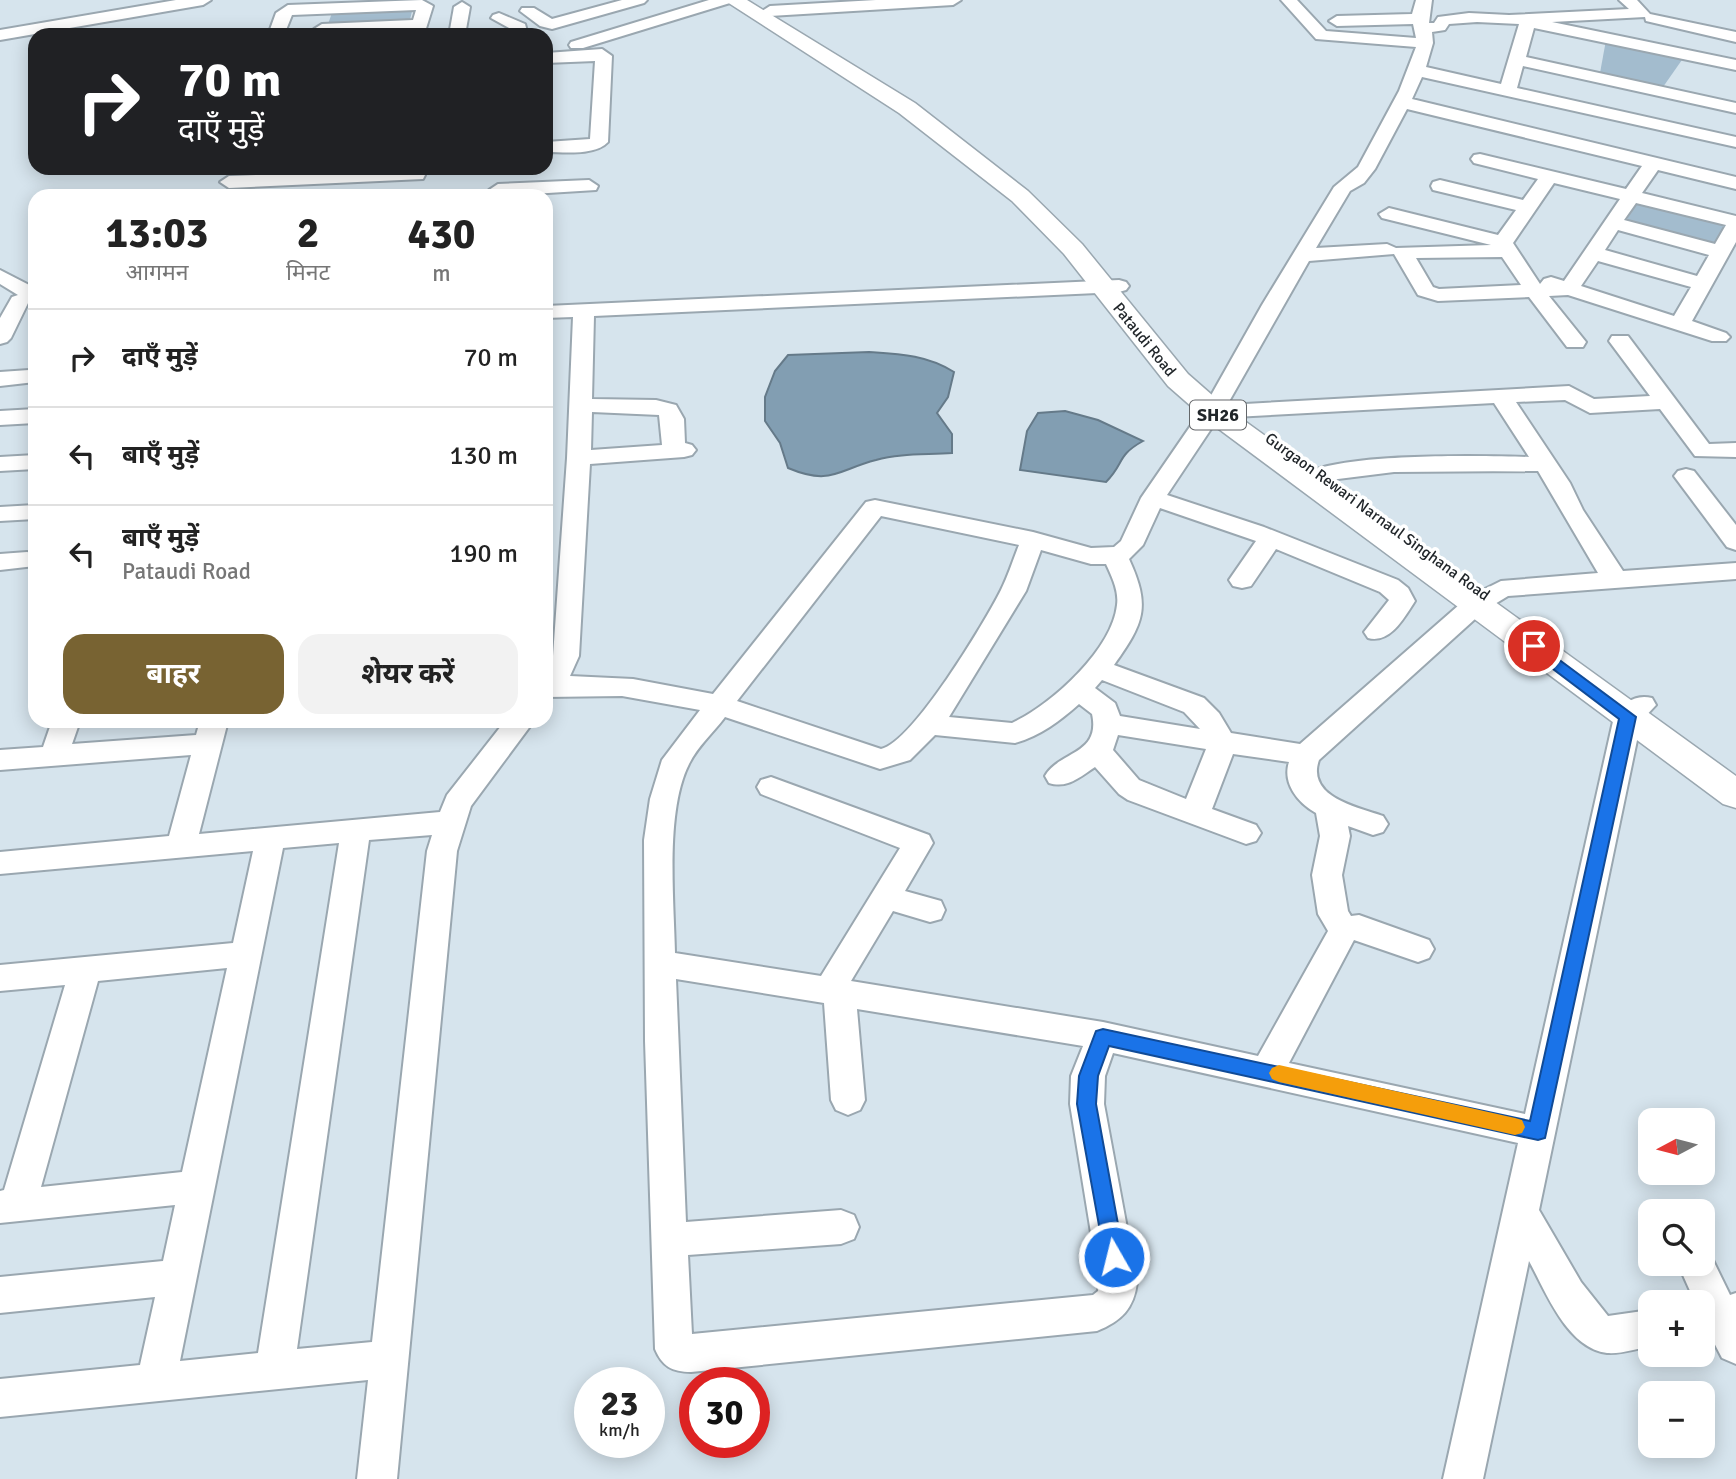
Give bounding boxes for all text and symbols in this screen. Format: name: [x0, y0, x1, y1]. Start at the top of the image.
text: 70 m: [178, 50, 281, 110]
icon: right: [63, 56, 154, 147]
text: दाएँ मुड़ें: [178, 110, 264, 149]
text: 13:03: [105, 208, 209, 259]
text: 2: [297, 208, 319, 259]
text: 430: [407, 209, 476, 260]
text: आगमन: [125, 258, 188, 287]
text: मिनट: [286, 258, 330, 287]
text: m: [432, 259, 451, 288]
street label: Pataudi Road: [1108, 298, 1180, 381]
icon: right: [63, 339, 101, 377]
text: दाएँ मुड़ें: [122, 341, 198, 373]
text: 70 m: [463, 342, 518, 374]
road number: SH26: [1190, 400, 1246, 430]
street label: Gurgaon Rewari Narnaul Singhana Road: [1261, 428, 1494, 605]
icon: left: [63, 437, 101, 475]
text: बाएँ मुड़ें: [122, 439, 199, 471]
text: 130 m: [449, 440, 518, 472]
text: बाएँ मुड़ें: [122, 522, 199, 554]
icon: left: [63, 535, 101, 573]
text: 190 m: [449, 538, 518, 570]
text: Pataudi Road: [122, 557, 251, 586]
pin: [1504, 616, 1564, 676]
icon: arrive: [1515, 627, 1553, 665]
button: बाहर: [63, 634, 284, 714]
button: शेयर करें: [298, 634, 518, 714]
north arrow: [1638, 1108, 1715, 1185]
map controls: [1638, 1108, 1715, 1458]
button: search: [1638, 1199, 1715, 1276]
position arrow: [1077, 1220, 1151, 1294]
button: +: [1638, 1290, 1715, 1367]
speed limit sign: 30: [679, 1367, 770, 1458]
button: −: [1638, 1381, 1715, 1458]
text: 23: [601, 1382, 638, 1425]
text: km/h: [599, 1419, 640, 1441]

